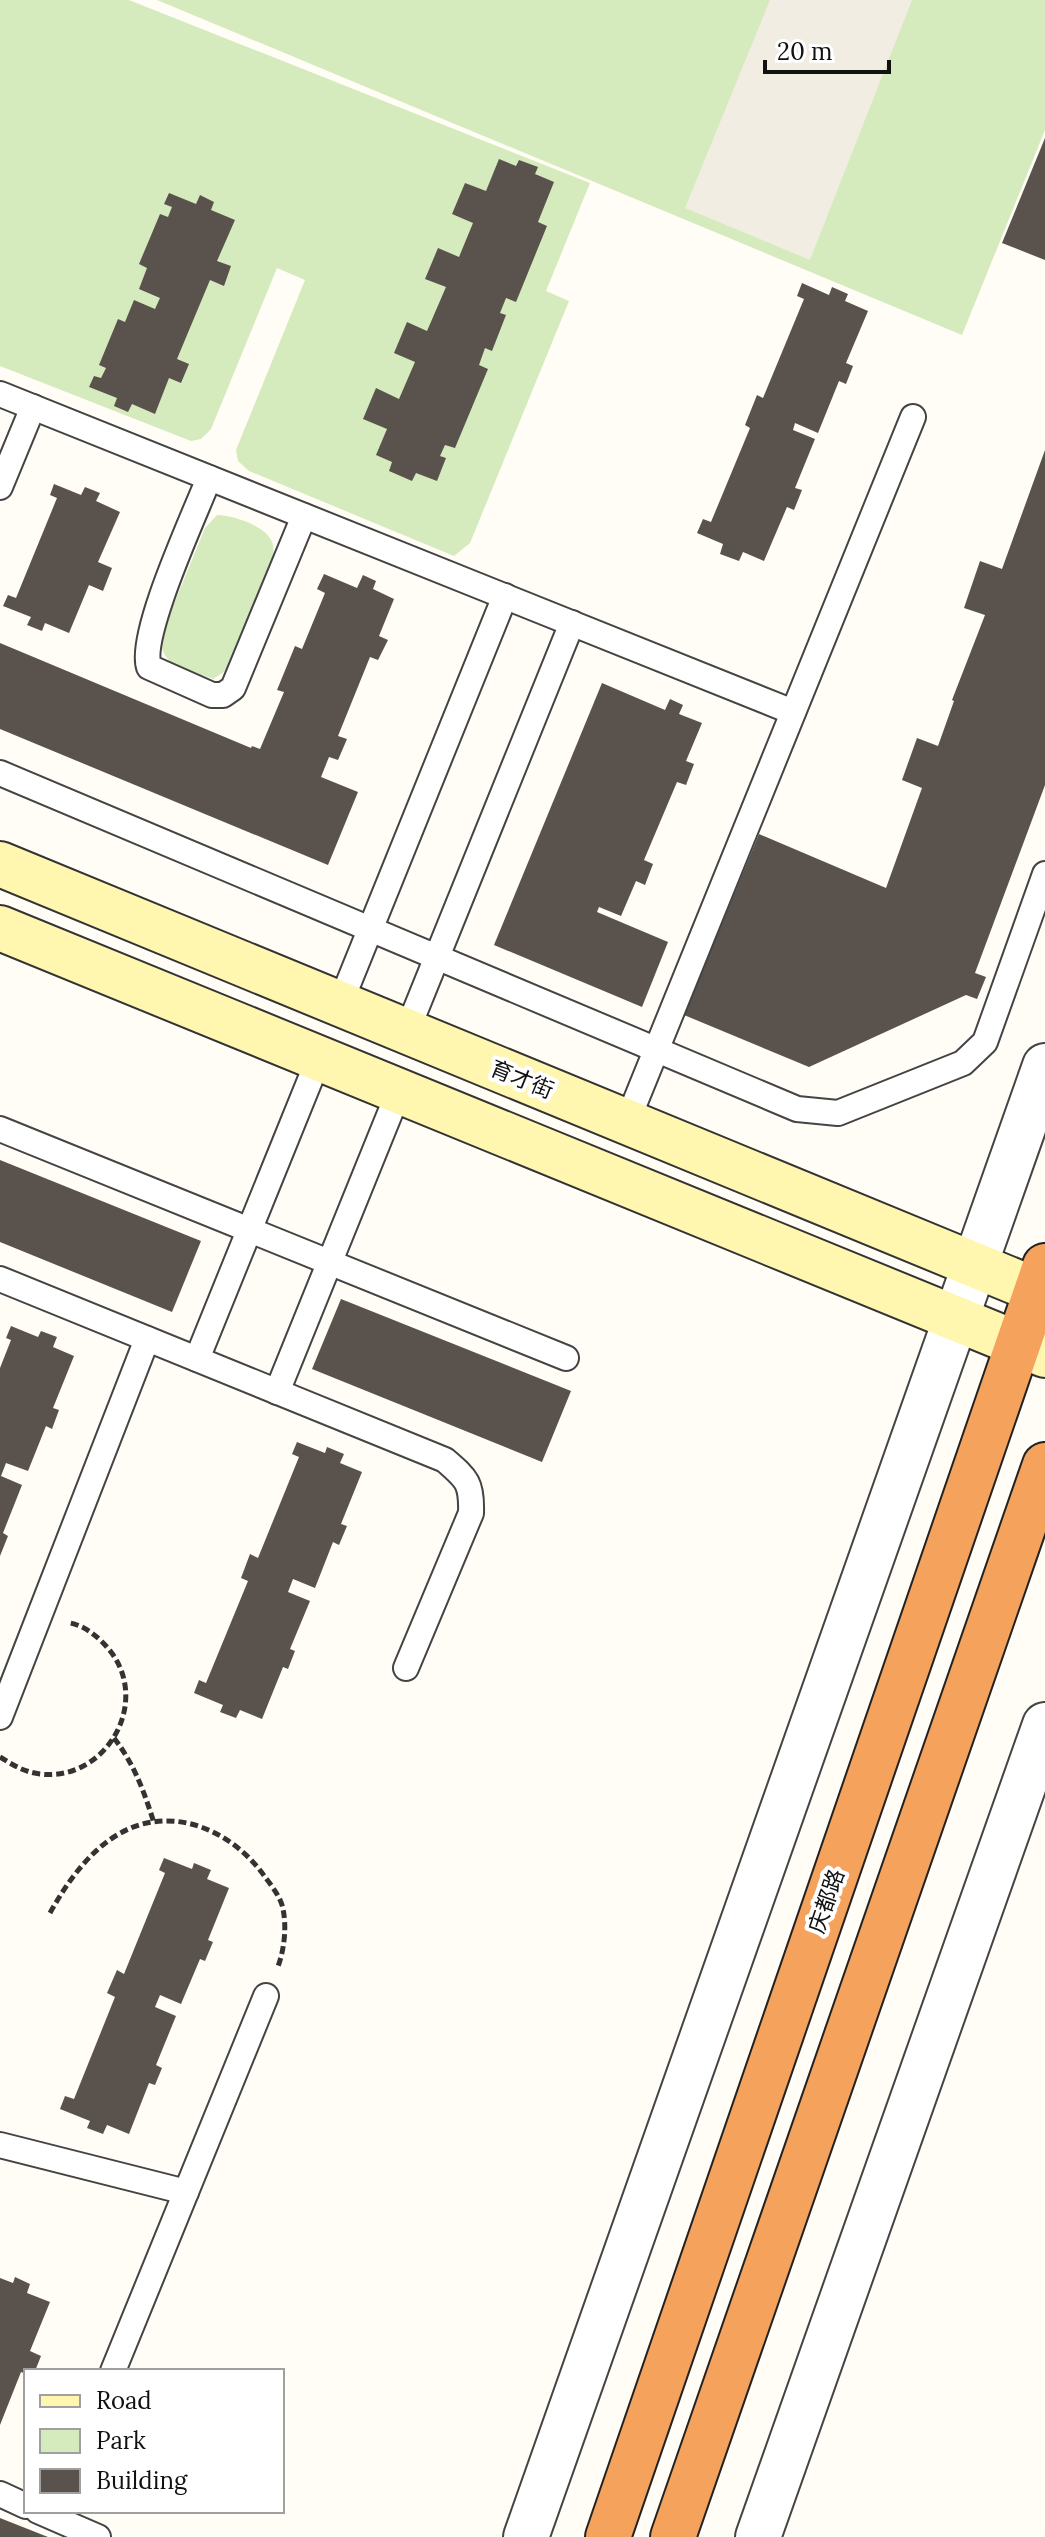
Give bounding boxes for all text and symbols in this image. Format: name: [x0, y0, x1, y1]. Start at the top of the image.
scale bar: [765, 24, 889, 74]
text: 20 m: [777, 36, 833, 67]
street label: 育才街: [486, 1054, 558, 1104]
street label: 庆都路: [802, 1865, 850, 1937]
legend: [24, 2369, 284, 2513]
text: Road: [96, 2385, 152, 2416]
text: Park: [96, 2425, 146, 2456]
text: Building: [96, 2465, 188, 2496]

